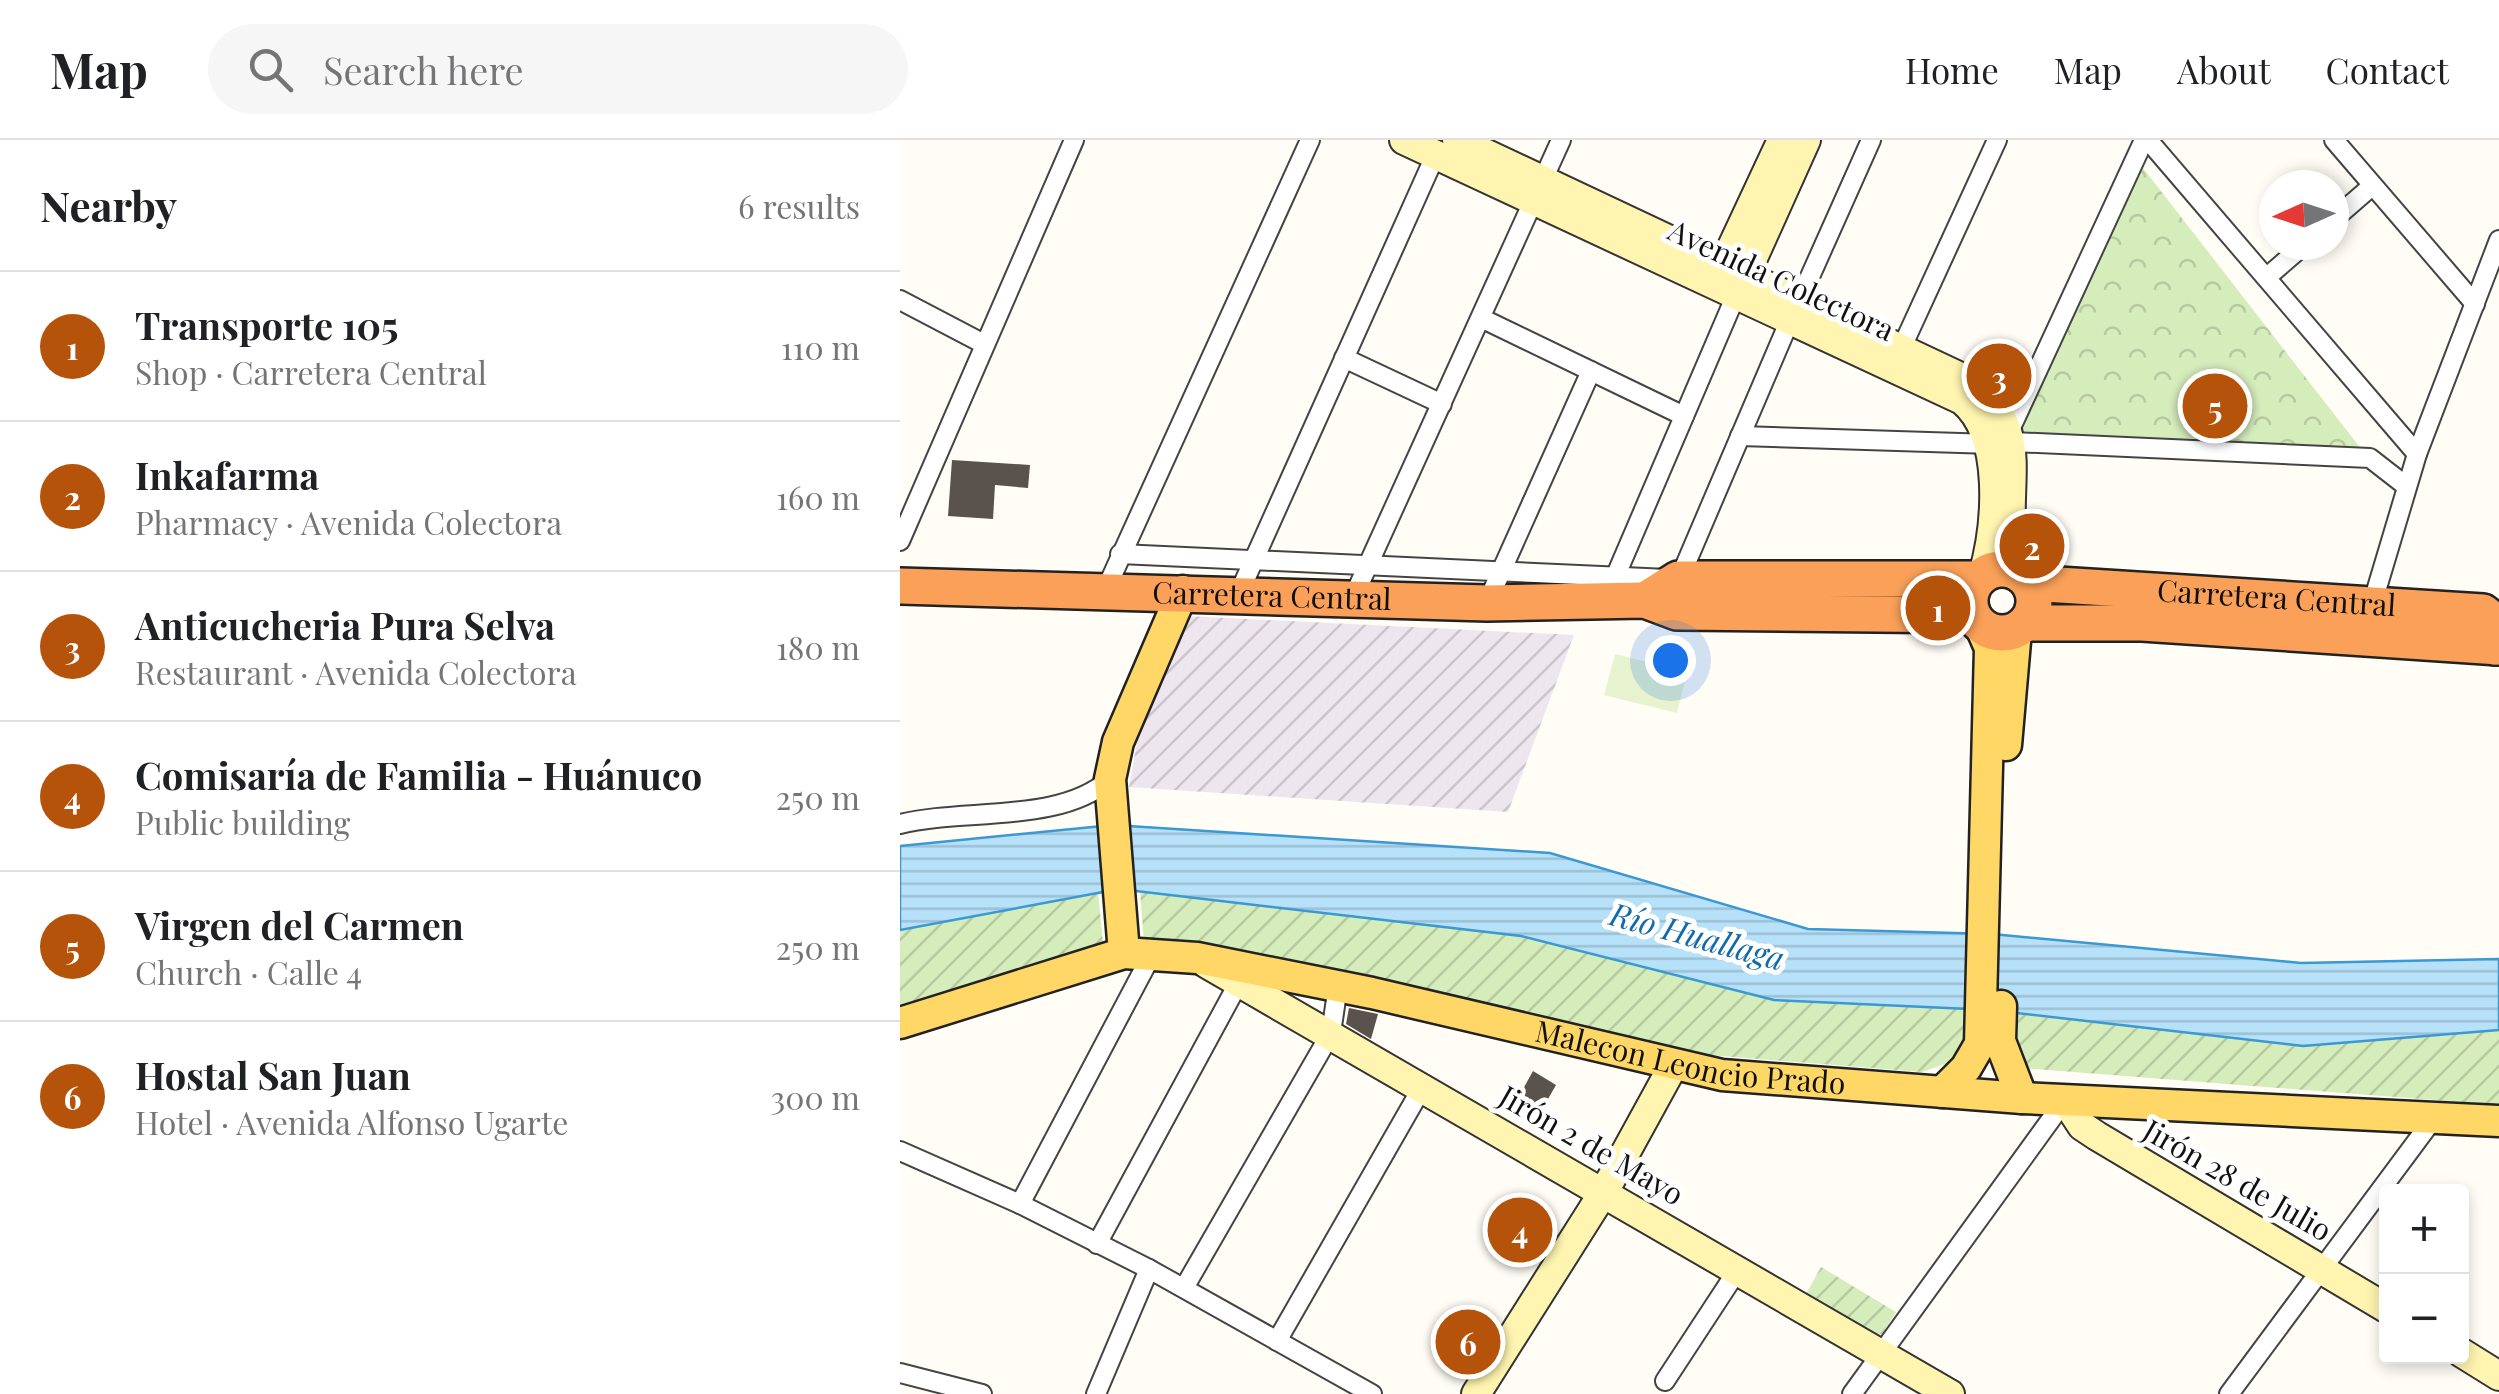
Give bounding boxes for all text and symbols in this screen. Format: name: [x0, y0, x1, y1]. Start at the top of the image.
search box: [208, 24, 908, 114]
text: Map: [50, 37, 148, 101]
icon: search: [243, 42, 298, 97]
text: Search here: [323, 44, 524, 95]
text: Home: [1905, 46, 1999, 93]
text: Map: [2054, 46, 2122, 93]
text: About: [2177, 46, 2271, 93]
text: Contact: [2326, 46, 2449, 93]
north arrow: [2259, 170, 2349, 260]
text: Nearby: [40, 177, 177, 233]
text: 6 results: [738, 184, 860, 227]
street label: Avenida Colectora: [1662, 209, 1901, 349]
text: Transporte 105: [135, 299, 398, 350]
text: 1: [66, 325, 79, 368]
text: 110 m: [781, 325, 860, 368]
pin: 3: [1966, 338, 2032, 414]
text: Shop · Carretera Central: [135, 350, 487, 393]
pin: 5: [2182, 368, 2248, 444]
text: Inkafarma: [135, 449, 319, 500]
text: 2: [64, 475, 81, 518]
text: 160 m: [776, 475, 860, 518]
text: Pharmacy · Avenida Colectora: [135, 500, 562, 543]
pin: 2: [2000, 508, 2064, 584]
street label: Carretera Central: [2156, 569, 2397, 624]
pin: 1: [1906, 570, 1970, 646]
street label: Carretera Central: [1152, 571, 1392, 618]
text: Anticucheria Pura Selva: [135, 599, 555, 650]
text: 3: [65, 625, 80, 668]
text: 180 m: [776, 625, 860, 668]
your location: [1645, 635, 1696, 686]
text: Restaurant · Avenida Colectora: [135, 650, 577, 693]
text: Comisaría de Familia - Huánuco: [135, 749, 702, 800]
text: 4: [64, 775, 81, 818]
text: 250 m: [776, 775, 860, 818]
text: Public building: [135, 800, 351, 843]
water label: Río Huallaga: [1604, 890, 1790, 979]
text: Virgen del Carmen: [135, 899, 464, 950]
text: 5: [65, 925, 80, 968]
text: 250 m: [776, 925, 860, 968]
text: Church · Calle 4: [135, 950, 362, 993]
street label: Malecon Leoncio Prado: [1532, 1010, 1847, 1102]
text: Hostal San Juan: [135, 1049, 411, 1100]
text: 6: [64, 1075, 81, 1118]
text: 300 m: [771, 1075, 860, 1118]
street label: Jirón 2 de Mayo: [1492, 1075, 1692, 1213]
text: Hotel · Avenida Alfonso Ugarte: [135, 1100, 569, 1143]
street label: Jirón 28 de Julio: [2136, 1109, 2339, 1249]
map controls: [2379, 1184, 2469, 1364]
button: +: [2379, 1184, 2469, 1274]
pin: 4: [1488, 1192, 1552, 1268]
button: −: [2379, 1274, 2469, 1364]
pin: 6: [1436, 1304, 1500, 1380]

